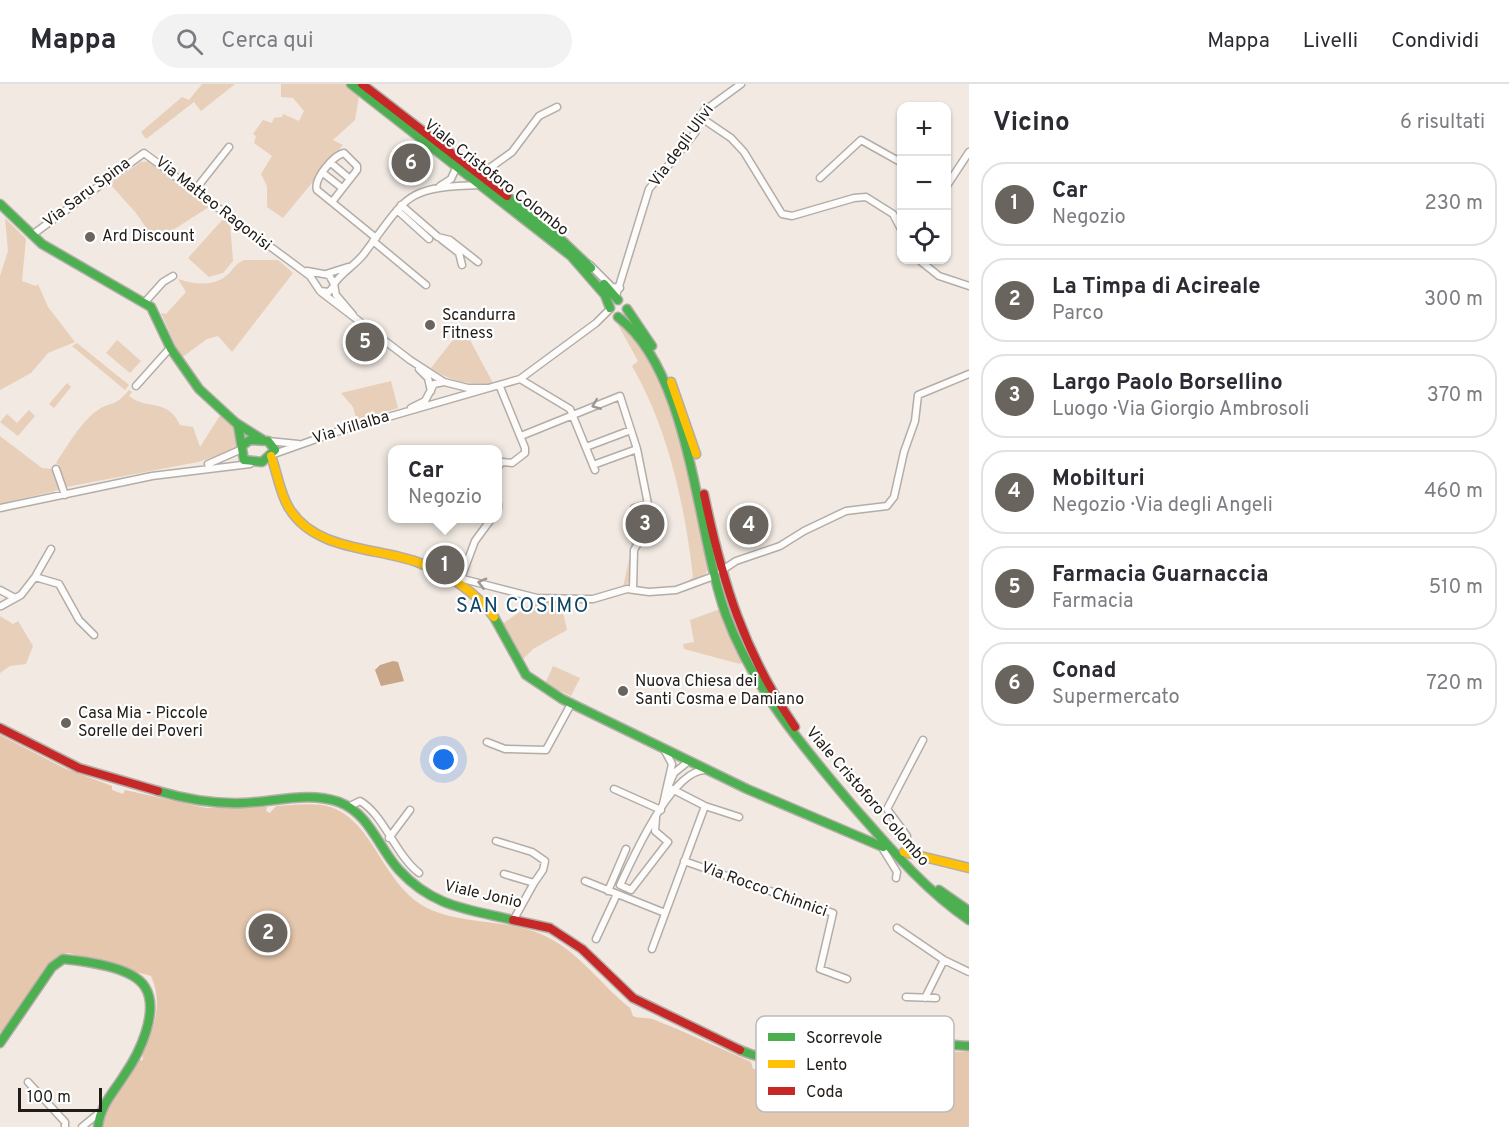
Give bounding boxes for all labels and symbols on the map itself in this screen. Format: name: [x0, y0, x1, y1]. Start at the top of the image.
street label: Via degli Ulivi: [645, 101, 719, 191]
street label: Viale Cristoforo Colombo: [420, 115, 573, 241]
pin: 6: [392, 140, 430, 185]
street label: Via Matteo Ragonisi: [151, 152, 275, 256]
street label: Via Saru Spina: [39, 154, 135, 232]
place label: Ard Discount: [102, 227, 195, 247]
marker: Ard Discount: [83, 230, 97, 244]
place label: Scandurra Fitness: [442, 306, 516, 344]
marker: Scandurra Fitness: [423, 318, 437, 332]
pin: 5: [346, 320, 385, 364]
one-way arrow: [592, 398, 603, 410]
street label: Via Villalba: [310, 407, 392, 449]
pin: 3: [626, 502, 664, 546]
pin: 4: [730, 502, 768, 548]
pin: 1: [426, 542, 464, 588]
one-way arrow: [477, 578, 487, 591]
district label: SAN COSIMO: [456, 594, 590, 620]
place label: Nuova Chiesa dei Santi Cosma e Damiano: [635, 672, 804, 710]
marker: Nuova Chiesa dei Santi Cosma e Damiano: [616, 684, 630, 698]
place label: Casa Mia - Piccole Sorelle dei Poveri: [78, 704, 208, 742]
marker: Casa Mia - Piccole Sorelle dei Poveri: [59, 716, 73, 730]
street label: Viale Cristoforo Colombo: [801, 723, 933, 871]
your location: [429, 745, 458, 774]
street label: Via Rocco Chinnici: [698, 858, 830, 922]
street label: Viale Jonio: [442, 876, 524, 914]
pin: 2: [248, 910, 288, 956]
legend: [756, 1016, 954, 1112]
text: Scorrevole: [806, 1029, 882, 1049]
text: Lento: [806, 1056, 847, 1076]
text: Coda: [806, 1083, 843, 1103]
scale bar: [18, 1085, 102, 1112]

